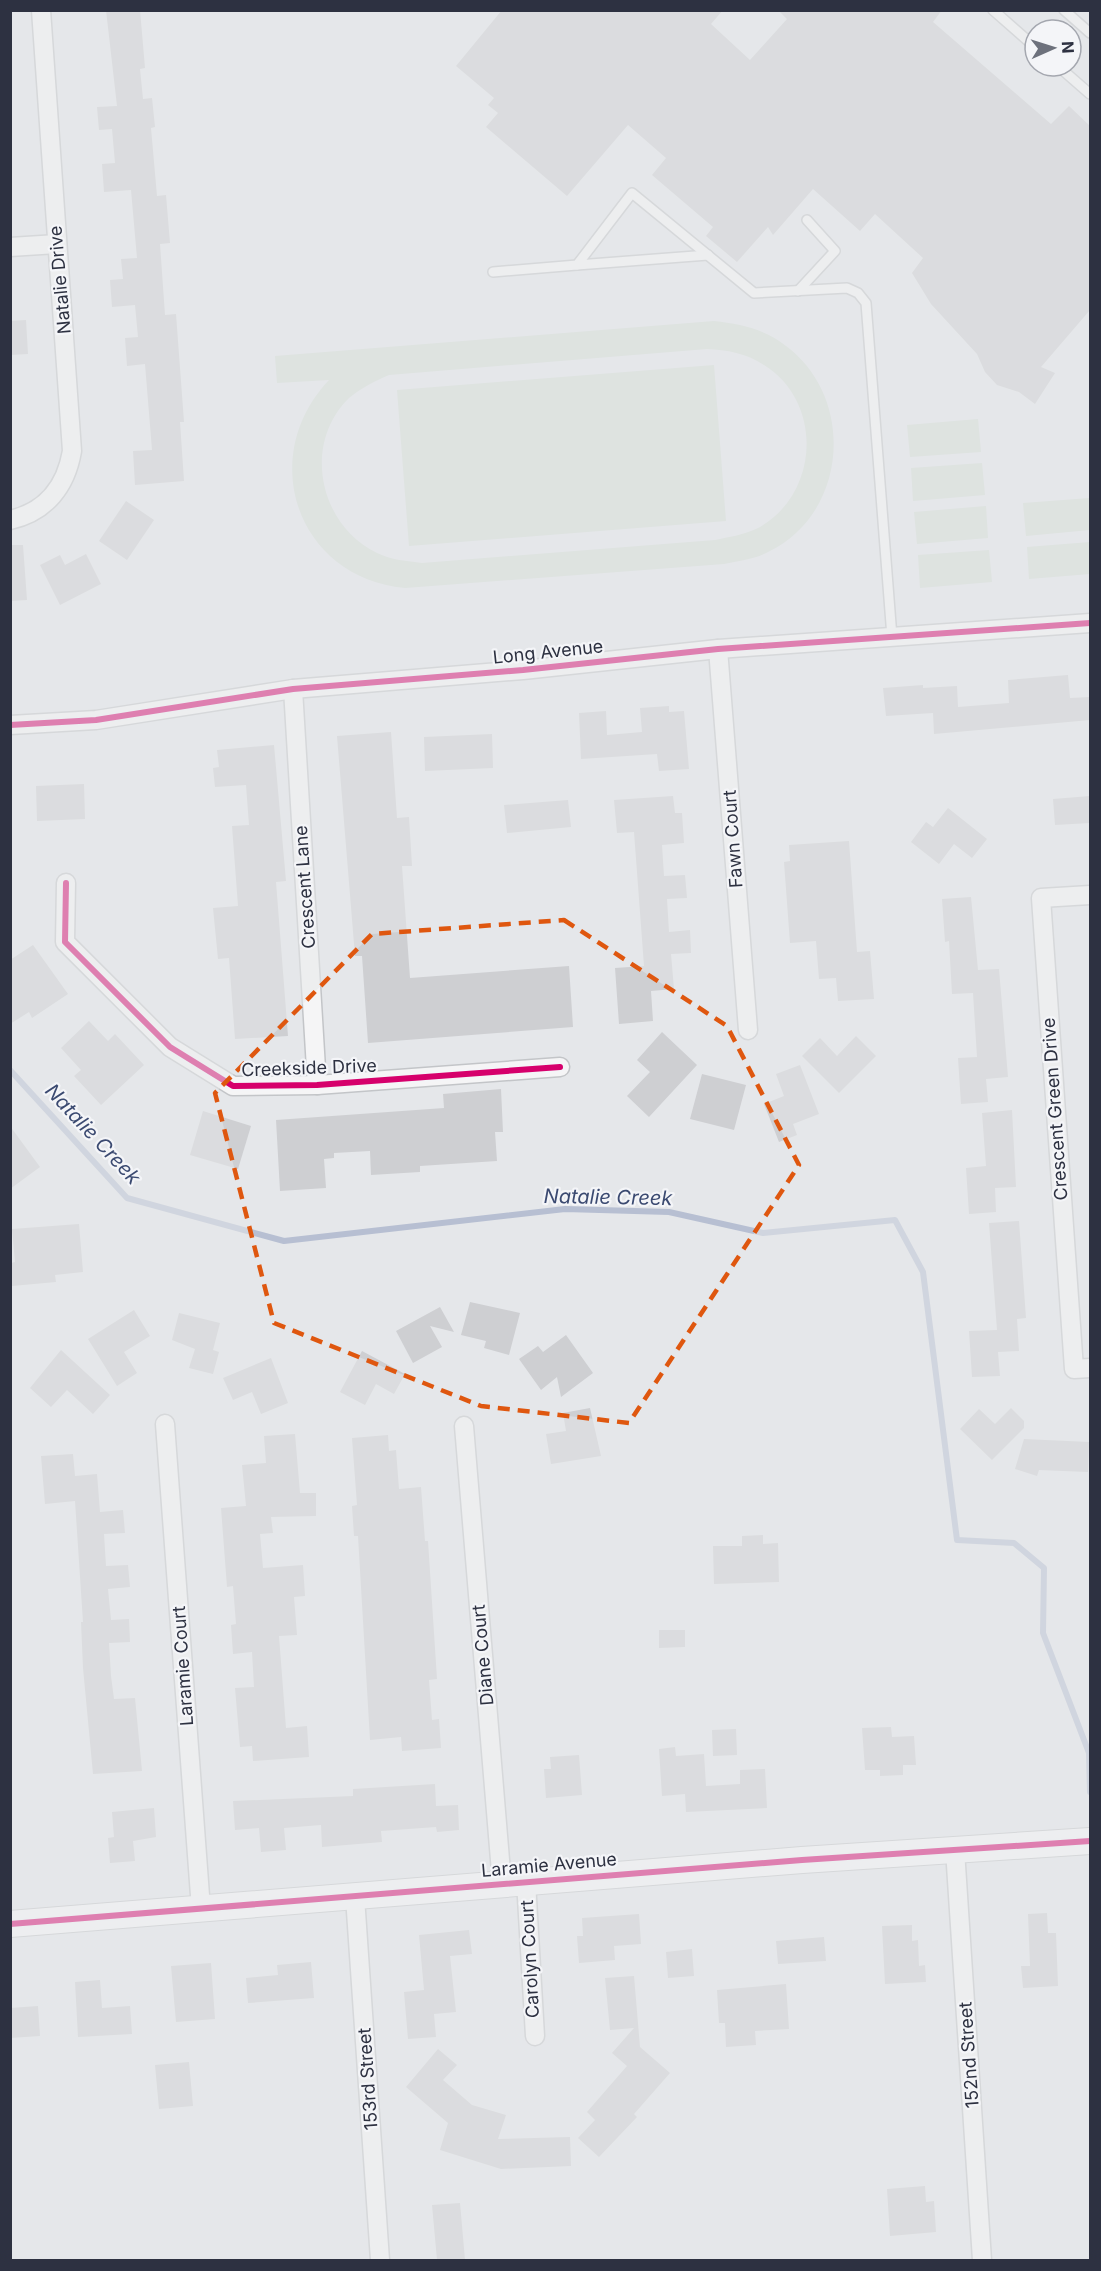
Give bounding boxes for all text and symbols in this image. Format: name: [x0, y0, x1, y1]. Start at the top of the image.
north arrow: [1023, 18, 1083, 78]
text: N: [1058, 41, 1078, 54]
street label: Natalie Drive: [44, 225, 75, 335]
street label: Long Avenue: [492, 635, 604, 668]
street label: Fawn Court: [719, 789, 746, 889]
street label: Crescent Lane: [290, 825, 319, 949]
street label: Crescent Green Drive: [1038, 1017, 1071, 1201]
street label: Creekside Drive: [241, 1055, 377, 1080]
water label: Natalie Creek: [40, 1079, 146, 1190]
water label: Natalie Creek: [543, 1184, 674, 1210]
street label: Diane Court: [468, 1604, 497, 1706]
street label: Laramie Court: [168, 1605, 197, 1727]
street label: Laramie Avenue: [480, 1848, 618, 1881]
street label: Carolyn Court: [516, 1899, 543, 2019]
street label: 152nd Street: [954, 2001, 983, 2109]
street label: 153rd Street: [353, 2027, 382, 2131]

